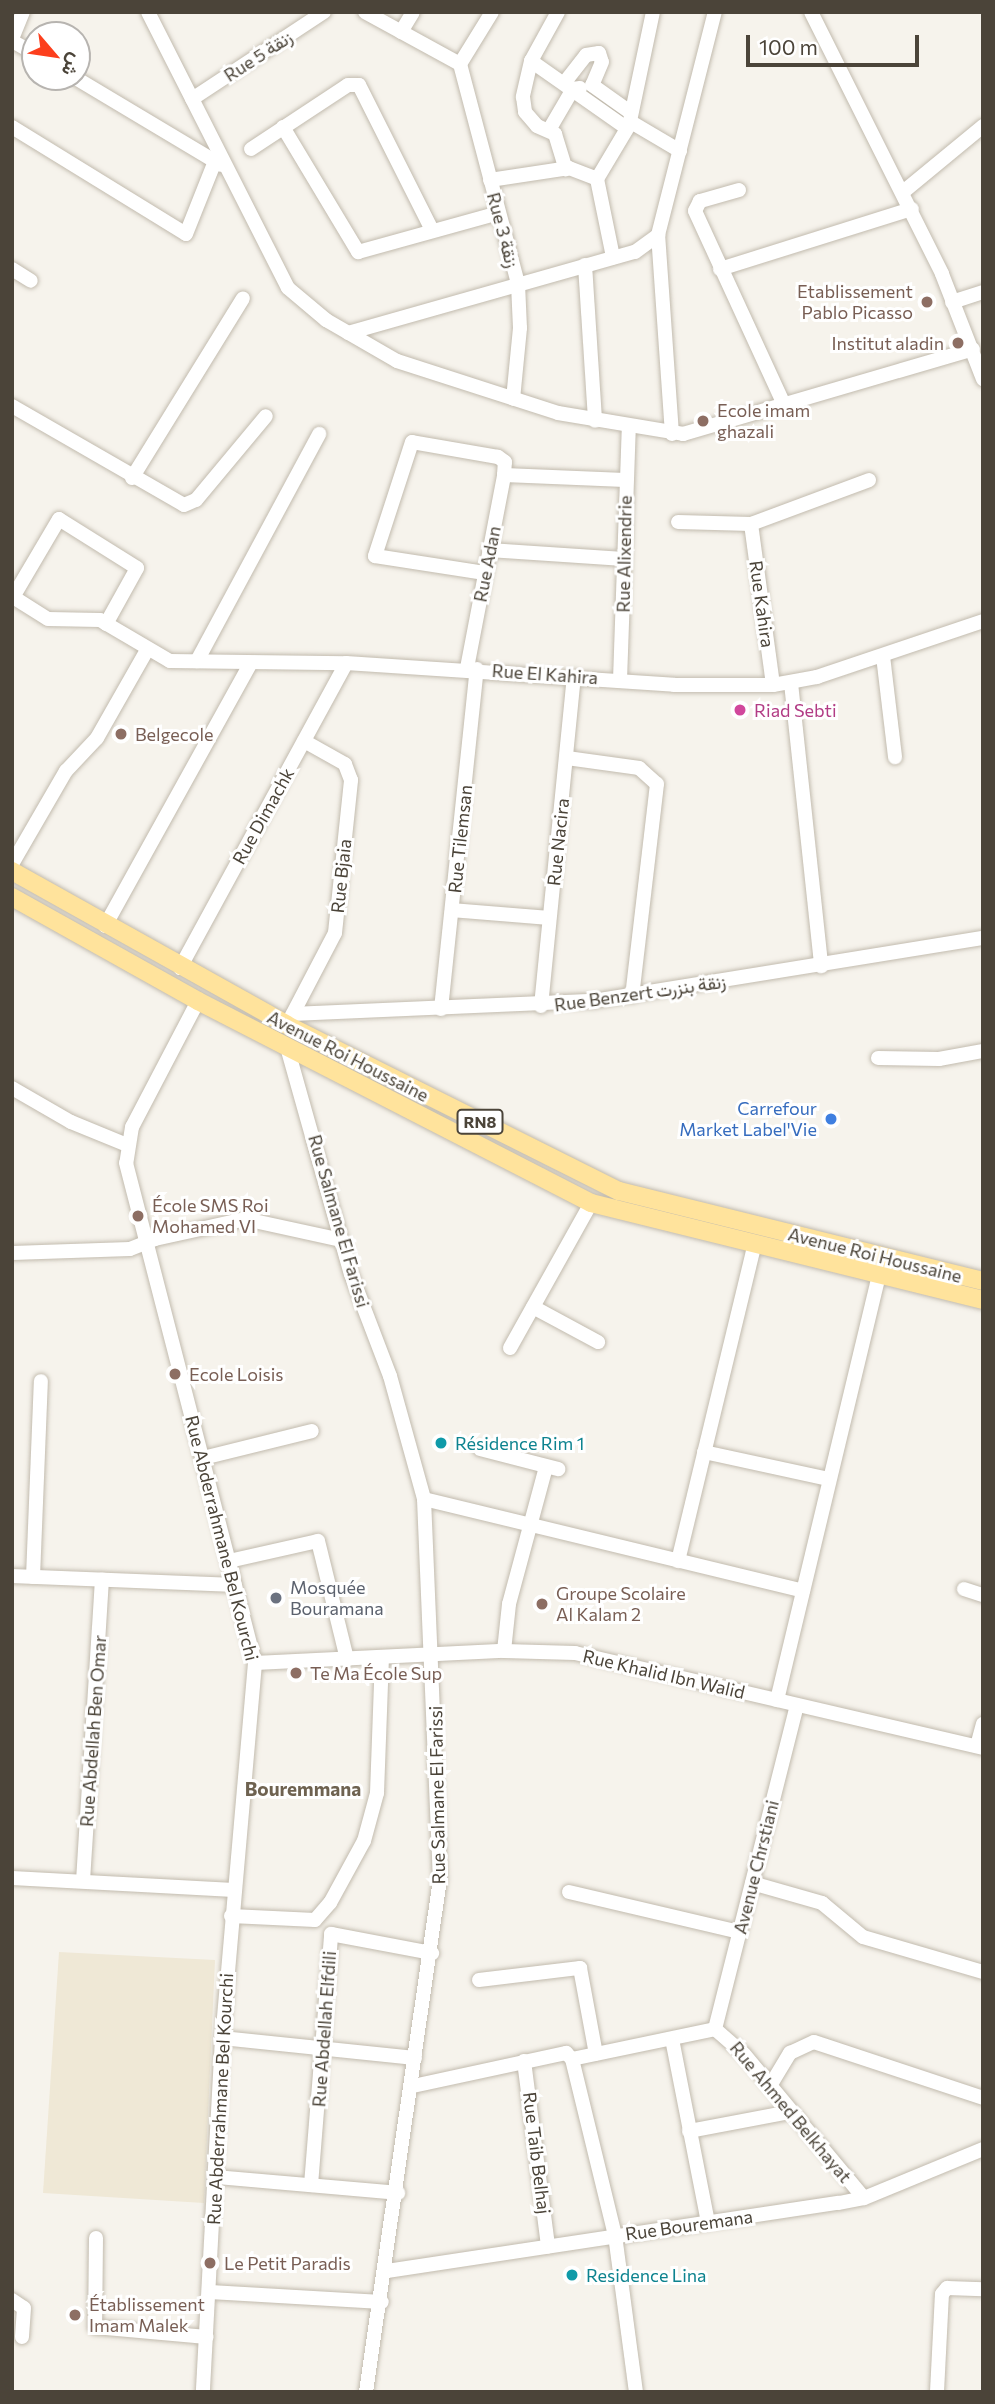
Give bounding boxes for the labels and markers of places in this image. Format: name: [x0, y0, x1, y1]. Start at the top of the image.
place label: Etablissement Pablo Picasso: [797, 281, 913, 324]
marker: Etablissement Pablo Picasso: [919, 294, 935, 310]
place label: Institut aladin: [832, 332, 944, 354]
marker: Institut aladin: [950, 335, 966, 351]
place label: Ecole imam ghazali: [717, 400, 810, 442]
marker: Ecole imam ghazali: [695, 413, 711, 429]
place label: Riad Sebti: [754, 699, 837, 721]
marker: Riad Sebti: [732, 702, 748, 718]
place label: Belgecole: [135, 723, 213, 745]
marker: Belgecole: [113, 726, 129, 742]
place label: Carrefour Market Label'Vie: [679, 1098, 817, 1140]
marker: Carrefour Market Label'Vie: [823, 1111, 839, 1127]
place label: École SMS Roi Mohamed VI: [152, 1195, 269, 1238]
marker: École SMS Roi Mohamed VI: [130, 1208, 146, 1224]
place label: Ecole Loisis: [189, 1363, 284, 1385]
marker: Ecole Loisis: [167, 1366, 183, 1382]
place label: Résidence Rim 1: [455, 1432, 584, 1454]
marker: Résidence Rim 1: [433, 1435, 449, 1451]
place label: Mosquée Bouramana: [290, 1577, 384, 1620]
place label: Groupe Scolaire Al Kalam 2: [556, 1583, 686, 1626]
marker: Mosquée Bouramana: [268, 1590, 284, 1606]
marker: Groupe Scolaire Al Kalam 2: [534, 1596, 550, 1612]
place label: Te Ma École Sup: [310, 1662, 442, 1684]
marker: Te Ma École Sup: [288, 1665, 304, 1681]
place label: Le Petit Paradis: [224, 2252, 351, 2274]
marker: Le Petit Paradis: [202, 2255, 218, 2271]
place label: Residence Lina: [586, 2264, 706, 2286]
marker: Residence Lina: [564, 2267, 580, 2283]
place label: Établissement Imam Malek: [89, 2294, 205, 2336]
marker: Établissement Imam Malek: [67, 2307, 83, 2323]

